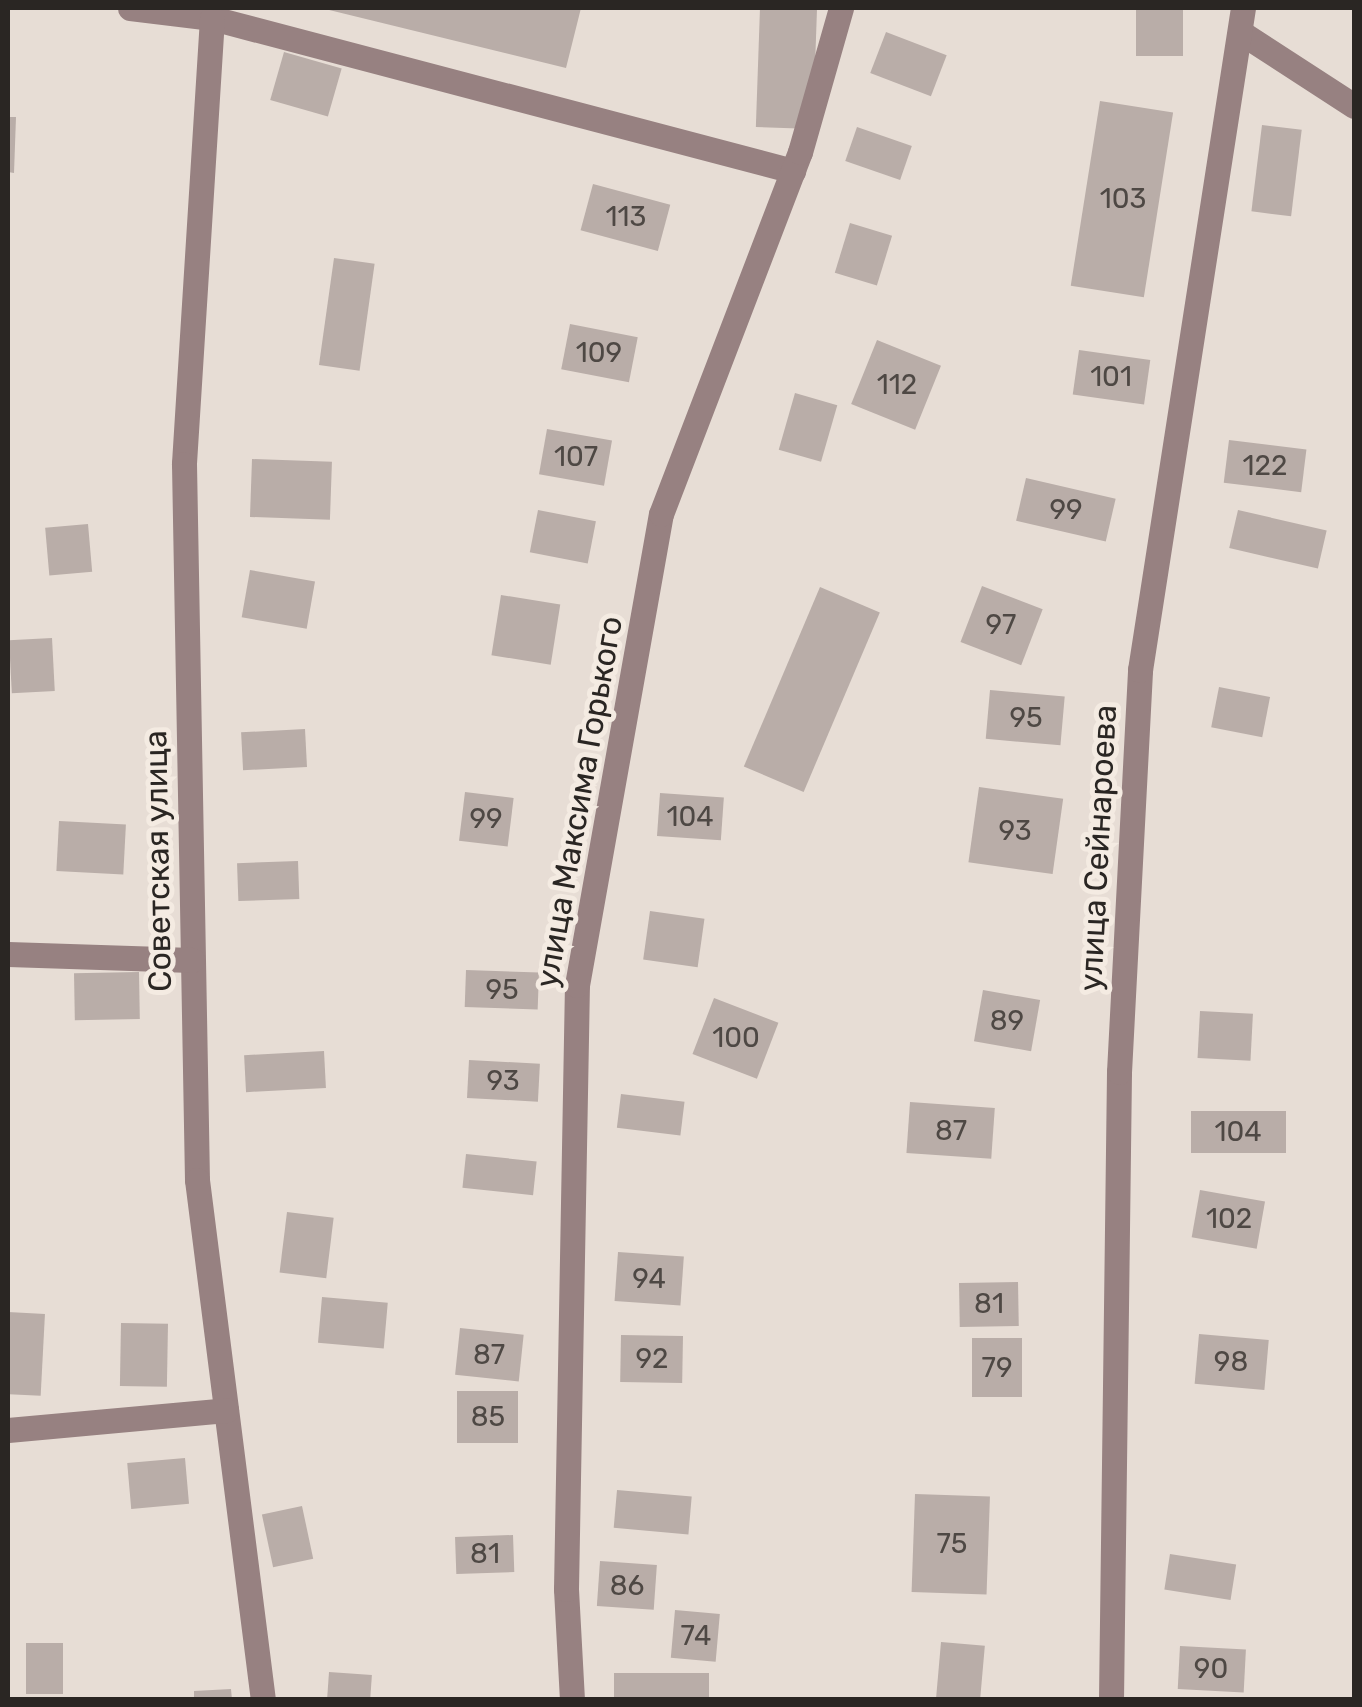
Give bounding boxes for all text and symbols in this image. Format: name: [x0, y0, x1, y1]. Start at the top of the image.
house number: 103: [1100, 182, 1146, 216]
house number: 113: [606, 200, 646, 234]
house number: 109: [576, 336, 622, 370]
house number: 101: [1090, 360, 1132, 394]
house number: 112: [877, 368, 917, 402]
house number: 107: [554, 440, 598, 474]
house number: 122: [1243, 449, 1287, 483]
house number: 99: [1049, 493, 1083, 527]
house number: 97: [986, 608, 1016, 642]
street label: улица Максима Горького: [527, 613, 631, 991]
house number: 95: [1009, 701, 1043, 735]
street label: улица Сейнароева: [1071, 704, 1125, 992]
street label: Советская улица: [137, 730, 179, 992]
house number: 104: [666, 800, 714, 834]
house number: 99: [469, 802, 503, 836]
house number: 93: [999, 814, 1031, 848]
house number: 95: [485, 973, 519, 1007]
house number: 89: [990, 1004, 1024, 1038]
house number: 100: [712, 1021, 760, 1055]
house number: 93: [487, 1064, 519, 1098]
house number: 87: [935, 1114, 967, 1148]
house number: 104: [1214, 1115, 1262, 1149]
house number: 102: [1206, 1202, 1252, 1236]
house number: 94: [632, 1262, 666, 1296]
house number: 81: [974, 1287, 1004, 1321]
house number: 87: [473, 1338, 505, 1372]
house number: 92: [635, 1342, 669, 1376]
house number: 98: [1214, 1345, 1248, 1379]
house number: 79: [982, 1351, 1012, 1385]
house number: 85: [471, 1400, 505, 1434]
house number: 75: [937, 1527, 967, 1561]
house number: 81: [470, 1537, 500, 1571]
house number: 86: [610, 1569, 644, 1603]
house number: 74: [681, 1619, 711, 1653]
house number: 90: [1194, 1652, 1228, 1686]

